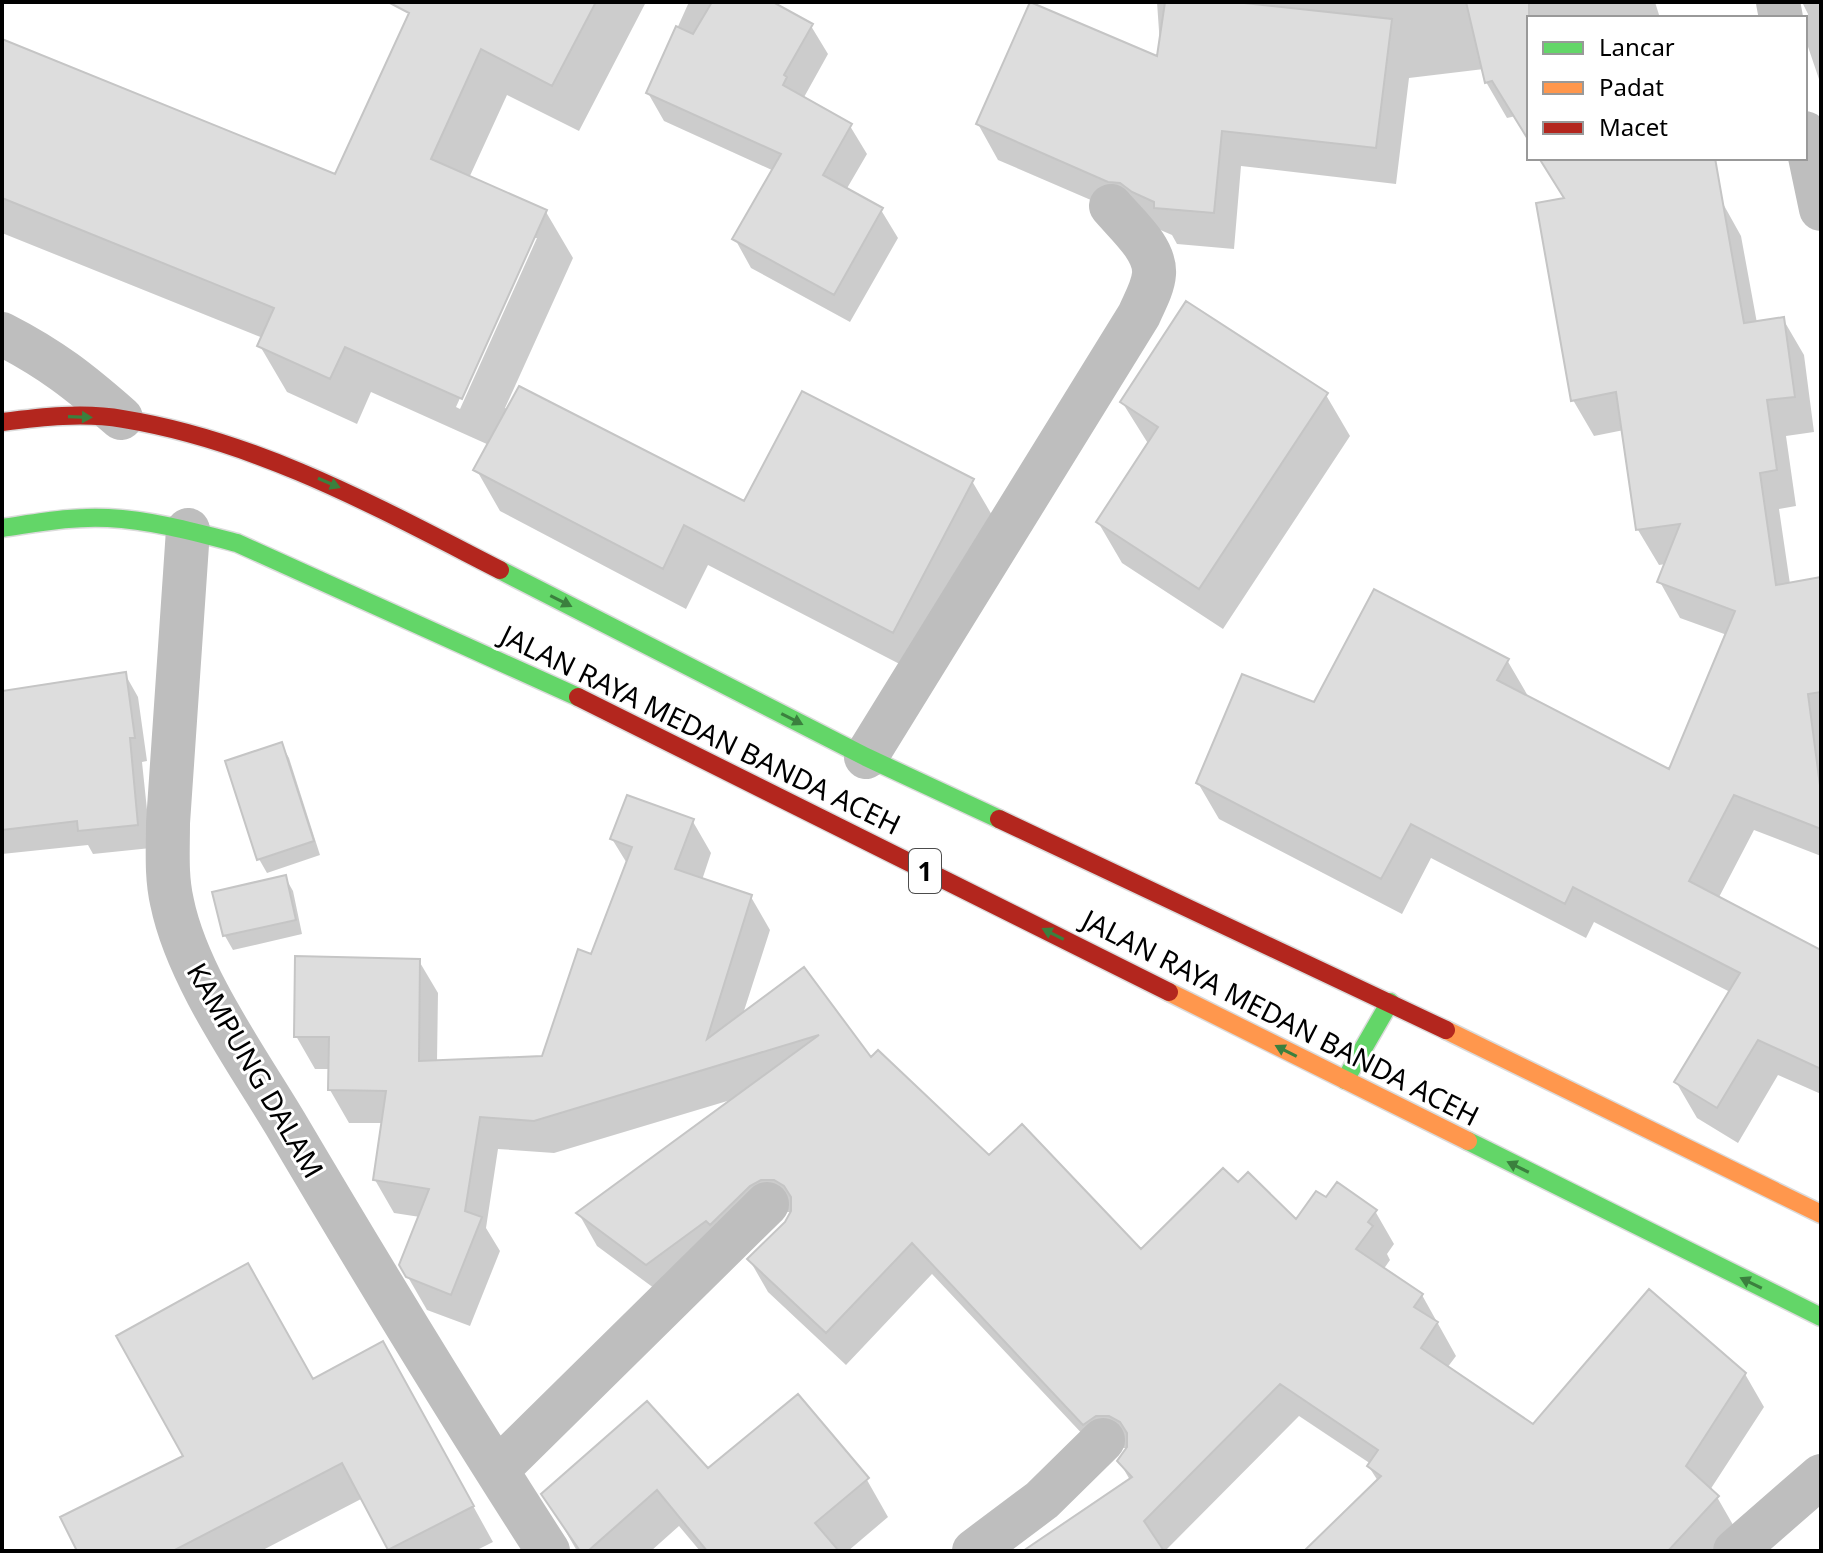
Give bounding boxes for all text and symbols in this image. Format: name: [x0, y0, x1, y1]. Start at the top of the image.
legend: [1527, 16, 1807, 160]
text: Lancar: [1599, 30, 1675, 63]
text: Padat: [1599, 70, 1664, 103]
text: Macet: [1599, 110, 1668, 143]
one-way arrow: [68, 410, 93, 423]
one-way arrow: [317, 477, 341, 490]
one-way arrow: [549, 594, 572, 607]
street label: JALAN RAYA MEDAN BANDA ACEH: [492, 614, 907, 843]
one-way arrow: [781, 713, 804, 726]
road number: 1: [909, 849, 941, 893]
street label: JALAN RAYA MEDAN BANDA ACEH: [1073, 899, 1486, 1134]
one-way arrow: [1042, 928, 1065, 941]
street label: KAMPUNG DALAM: [179, 955, 333, 1185]
one-way arrow: [1274, 1044, 1297, 1057]
one-way arrow: [1507, 1160, 1530, 1173]
one-way arrow: [1740, 1276, 1763, 1289]

